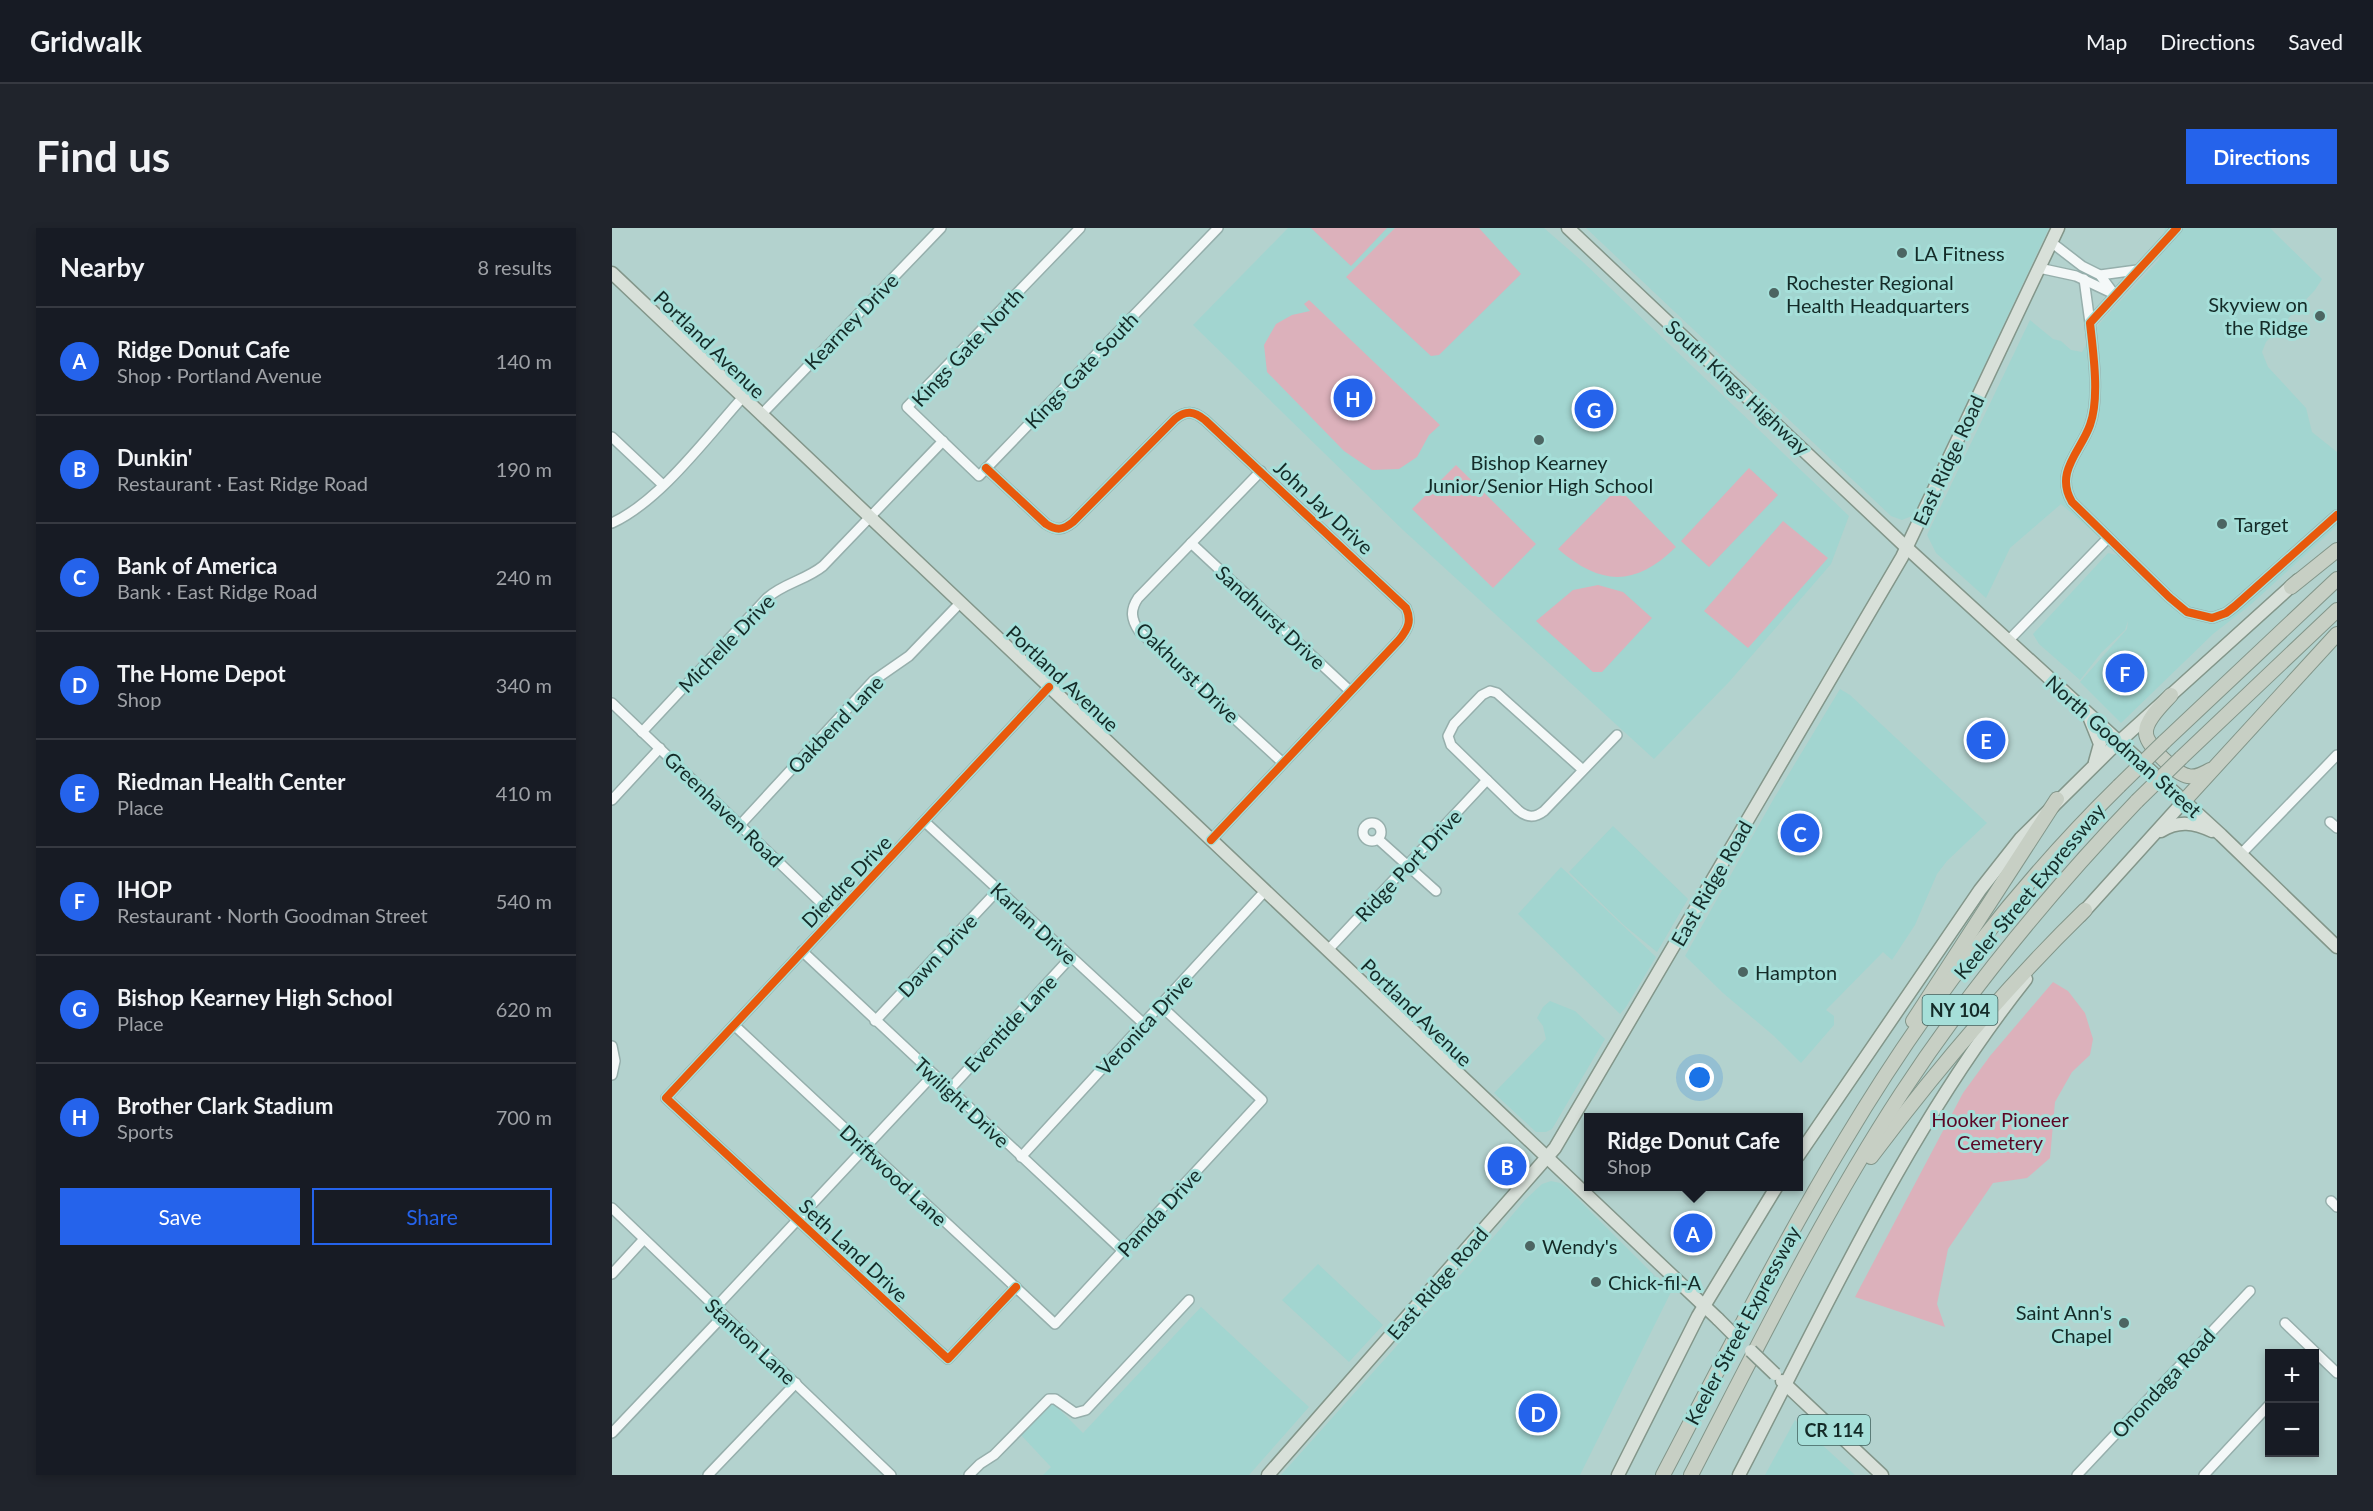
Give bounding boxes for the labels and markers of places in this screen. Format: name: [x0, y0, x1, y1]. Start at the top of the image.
place label: LA Fitness: [1914, 241, 2005, 265]
marker: LA Fitness: [1895, 246, 1909, 260]
place label: Rochester Regional Health Headquarters: [1786, 270, 1969, 317]
marker: Rochester Regional Health Headquarters: [1767, 286, 1781, 300]
place label: Skyview on the Ridge: [2208, 292, 2308, 339]
marker: Skyview on the Ridge: [2313, 309, 2327, 323]
pin: H: [1334, 376, 1372, 420]
pin: G: [1574, 386, 1614, 432]
marker: Bishop Kearney Junior/Senior High School: [1532, 433, 1546, 447]
place label: Bishop Kearney Junior/Senior High School: [1425, 450, 1653, 497]
place label: Target: [2234, 512, 2288, 536]
marker: Target: [2215, 517, 2229, 531]
pin: F: [2106, 650, 2144, 696]
pin: E: [1966, 718, 2006, 762]
pin: C: [1780, 810, 1820, 856]
place label: Hampton: [1755, 960, 1837, 984]
marker: Hampton: [1736, 965, 1750, 979]
pin: B: [1488, 1144, 1526, 1188]
pin: A: [1674, 1210, 1712, 1256]
place label: Wendy's: [1542, 1234, 1617, 1258]
marker: Wendy's: [1523, 1239, 1537, 1253]
place label: Chick-fil-A: [1608, 1270, 1702, 1294]
marker: Chick-fil-A: [1589, 1275, 1603, 1289]
place label: Saint Ann's Chapel: [2016, 1300, 2112, 1347]
marker: Saint Ann's Chapel: [2117, 1316, 2131, 1330]
pin: D: [1518, 1390, 1558, 1436]

